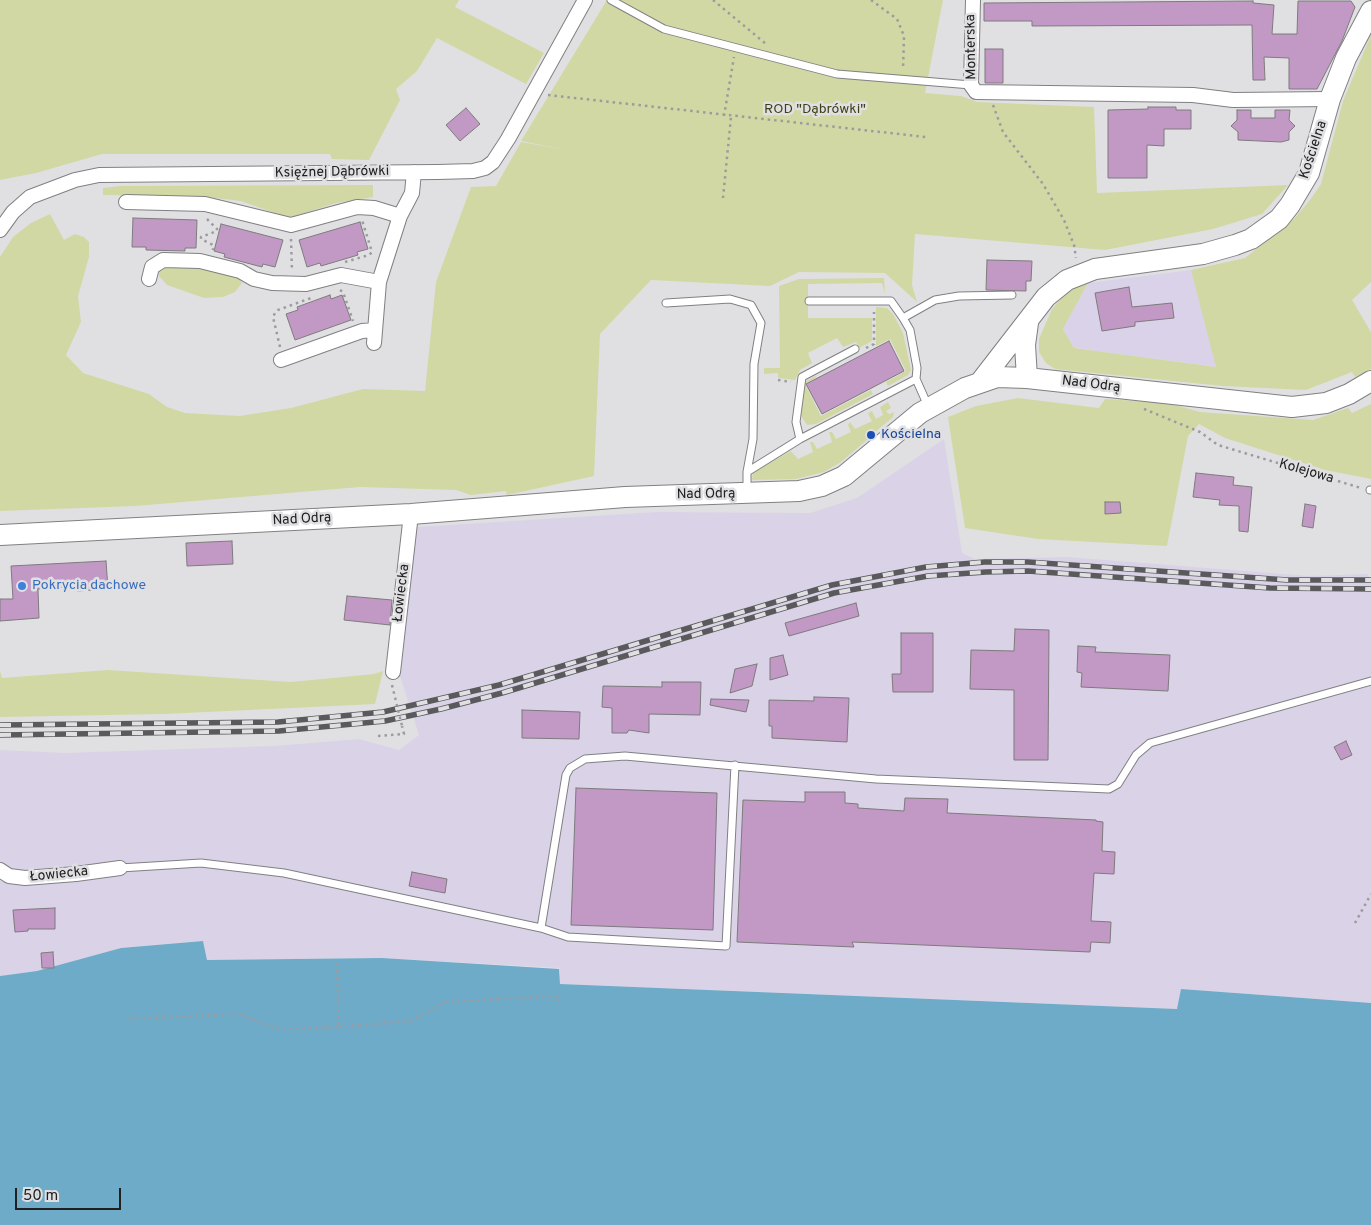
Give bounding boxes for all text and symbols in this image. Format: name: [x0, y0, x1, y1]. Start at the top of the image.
street label: Monterska: [963, 14, 981, 80]
park label: ROD "Dąbrówki": [764, 102, 866, 118]
street label: Kościelna: [1297, 119, 1331, 181]
street label: Księżnej Dąbrówki: [275, 164, 389, 182]
street label: Nad Odrą: [1061, 373, 1121, 397]
place label: Kościelna: [881, 427, 941, 443]
marker: Kościelna: [865, 429, 877, 441]
street label: Kolejowa: [1277, 456, 1335, 488]
street label: Nad Odrą: [677, 486, 735, 504]
street label: Nad Odrą: [272, 510, 332, 530]
street label: Łowiecka: [390, 563, 414, 623]
place label: Pokrycia dachowe: [32, 578, 146, 594]
marker: Pokrycia dachowe: [16, 580, 28, 592]
street label: Łowiecka: [29, 864, 89, 886]
scale bar: [18, 1178, 124, 1210]
text: 50 m: [23, 1187, 58, 1206]

